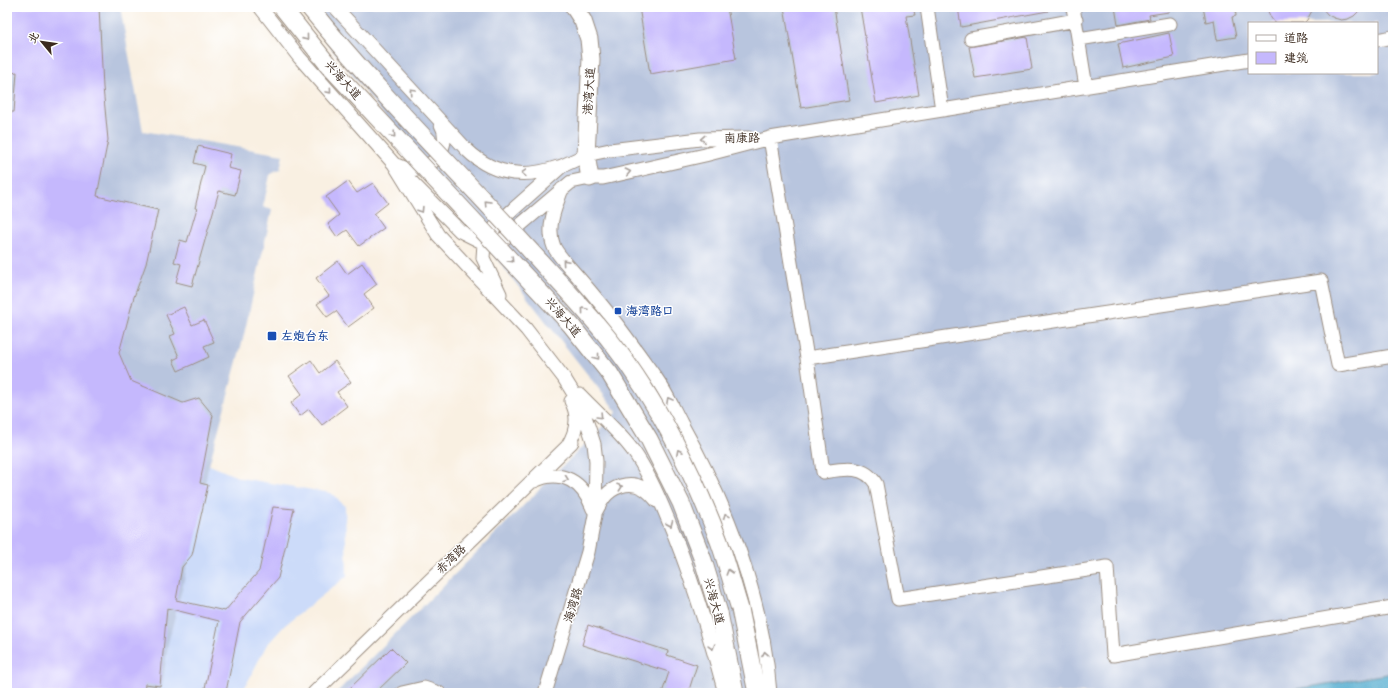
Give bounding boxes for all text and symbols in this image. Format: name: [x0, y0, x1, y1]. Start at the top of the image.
north arrow: [22, 22, 62, 62]
legend: [1248, 22, 1378, 74]
text: 北: [25, 29, 42, 45]
text: 道路: [1284, 31, 1308, 46]
one-way arrow: [302, 33, 309, 40]
text: 建筑: [1284, 51, 1308, 66]
street label: 兴海大道: [321, 57, 364, 103]
street label: 港湾大道: [580, 67, 599, 116]
one-way arrow: [324, 87, 331, 94]
one-way arrow: [409, 88, 417, 96]
one-way arrow: [388, 130, 396, 138]
street label: 南康路: [724, 131, 760, 146]
one-way arrow: [700, 135, 706, 144]
one-way arrow: [521, 169, 527, 177]
one-way arrow: [625, 169, 631, 177]
one-way arrow: [484, 200, 491, 208]
one-way arrow: [417, 206, 424, 213]
one-way arrow: [506, 255, 513, 262]
one-way arrow: [563, 260, 570, 267]
street label: 兴海大道: [541, 294, 584, 340]
place label: 海湾路口: [626, 304, 674, 319]
marker: 海湾路口: [613, 306, 623, 316]
one-way arrow: [581, 307, 588, 314]
place label: 左炮台东: [281, 329, 329, 344]
marker: 左炮台东: [266, 330, 278, 342]
one-way arrow: [592, 353, 599, 360]
one-way arrow: [666, 397, 673, 404]
one-way arrow: [596, 411, 603, 419]
one-way arrow: [677, 449, 684, 456]
one-way arrow: [562, 474, 569, 482]
one-way arrow: [616, 483, 623, 492]
one-way arrow: [723, 513, 731, 520]
one-way arrow: [665, 521, 673, 528]
street label: 赤湾路: [433, 541, 470, 577]
one-way arrow: [725, 569, 734, 576]
street label: 兴海大道: [700, 576, 727, 626]
street label: 海湾路: [561, 586, 586, 625]
one-way arrow: [707, 643, 716, 650]
one-way arrow: [761, 651, 770, 657]

